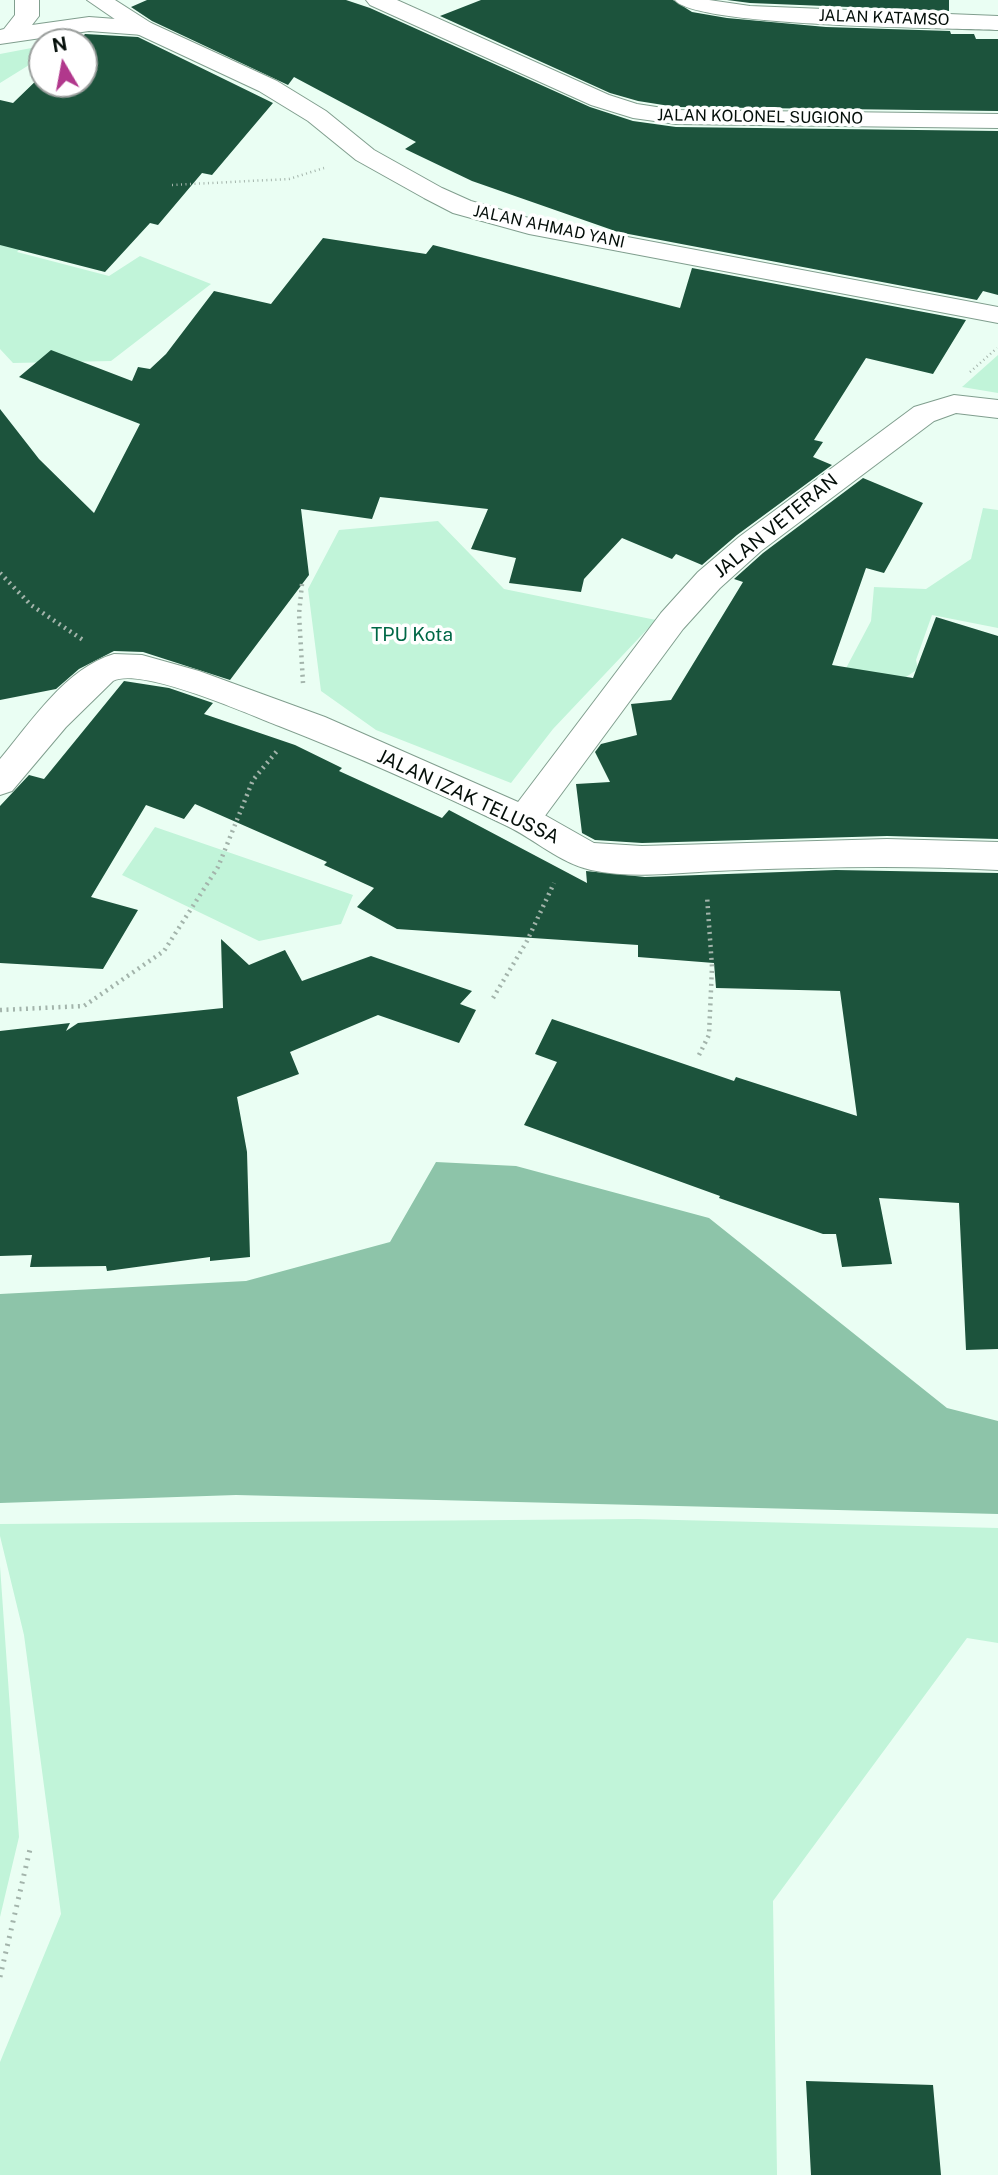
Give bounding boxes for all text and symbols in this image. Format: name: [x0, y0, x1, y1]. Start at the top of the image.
street label: JALAN KATAMSO: [818, 6, 950, 30]
north arrow: [28, 28, 98, 98]
text: N: [50, 32, 69, 56]
street label: JALAN KOLONEL SUGIONO: [657, 106, 863, 128]
street label: JALAN AHMAD YANI: [472, 202, 626, 252]
street label: JALAN VETERAN: [709, 469, 843, 583]
park label: TPU Kota: [371, 624, 453, 646]
street label: JALAN IZAK TELUSSA: [373, 745, 563, 849]

